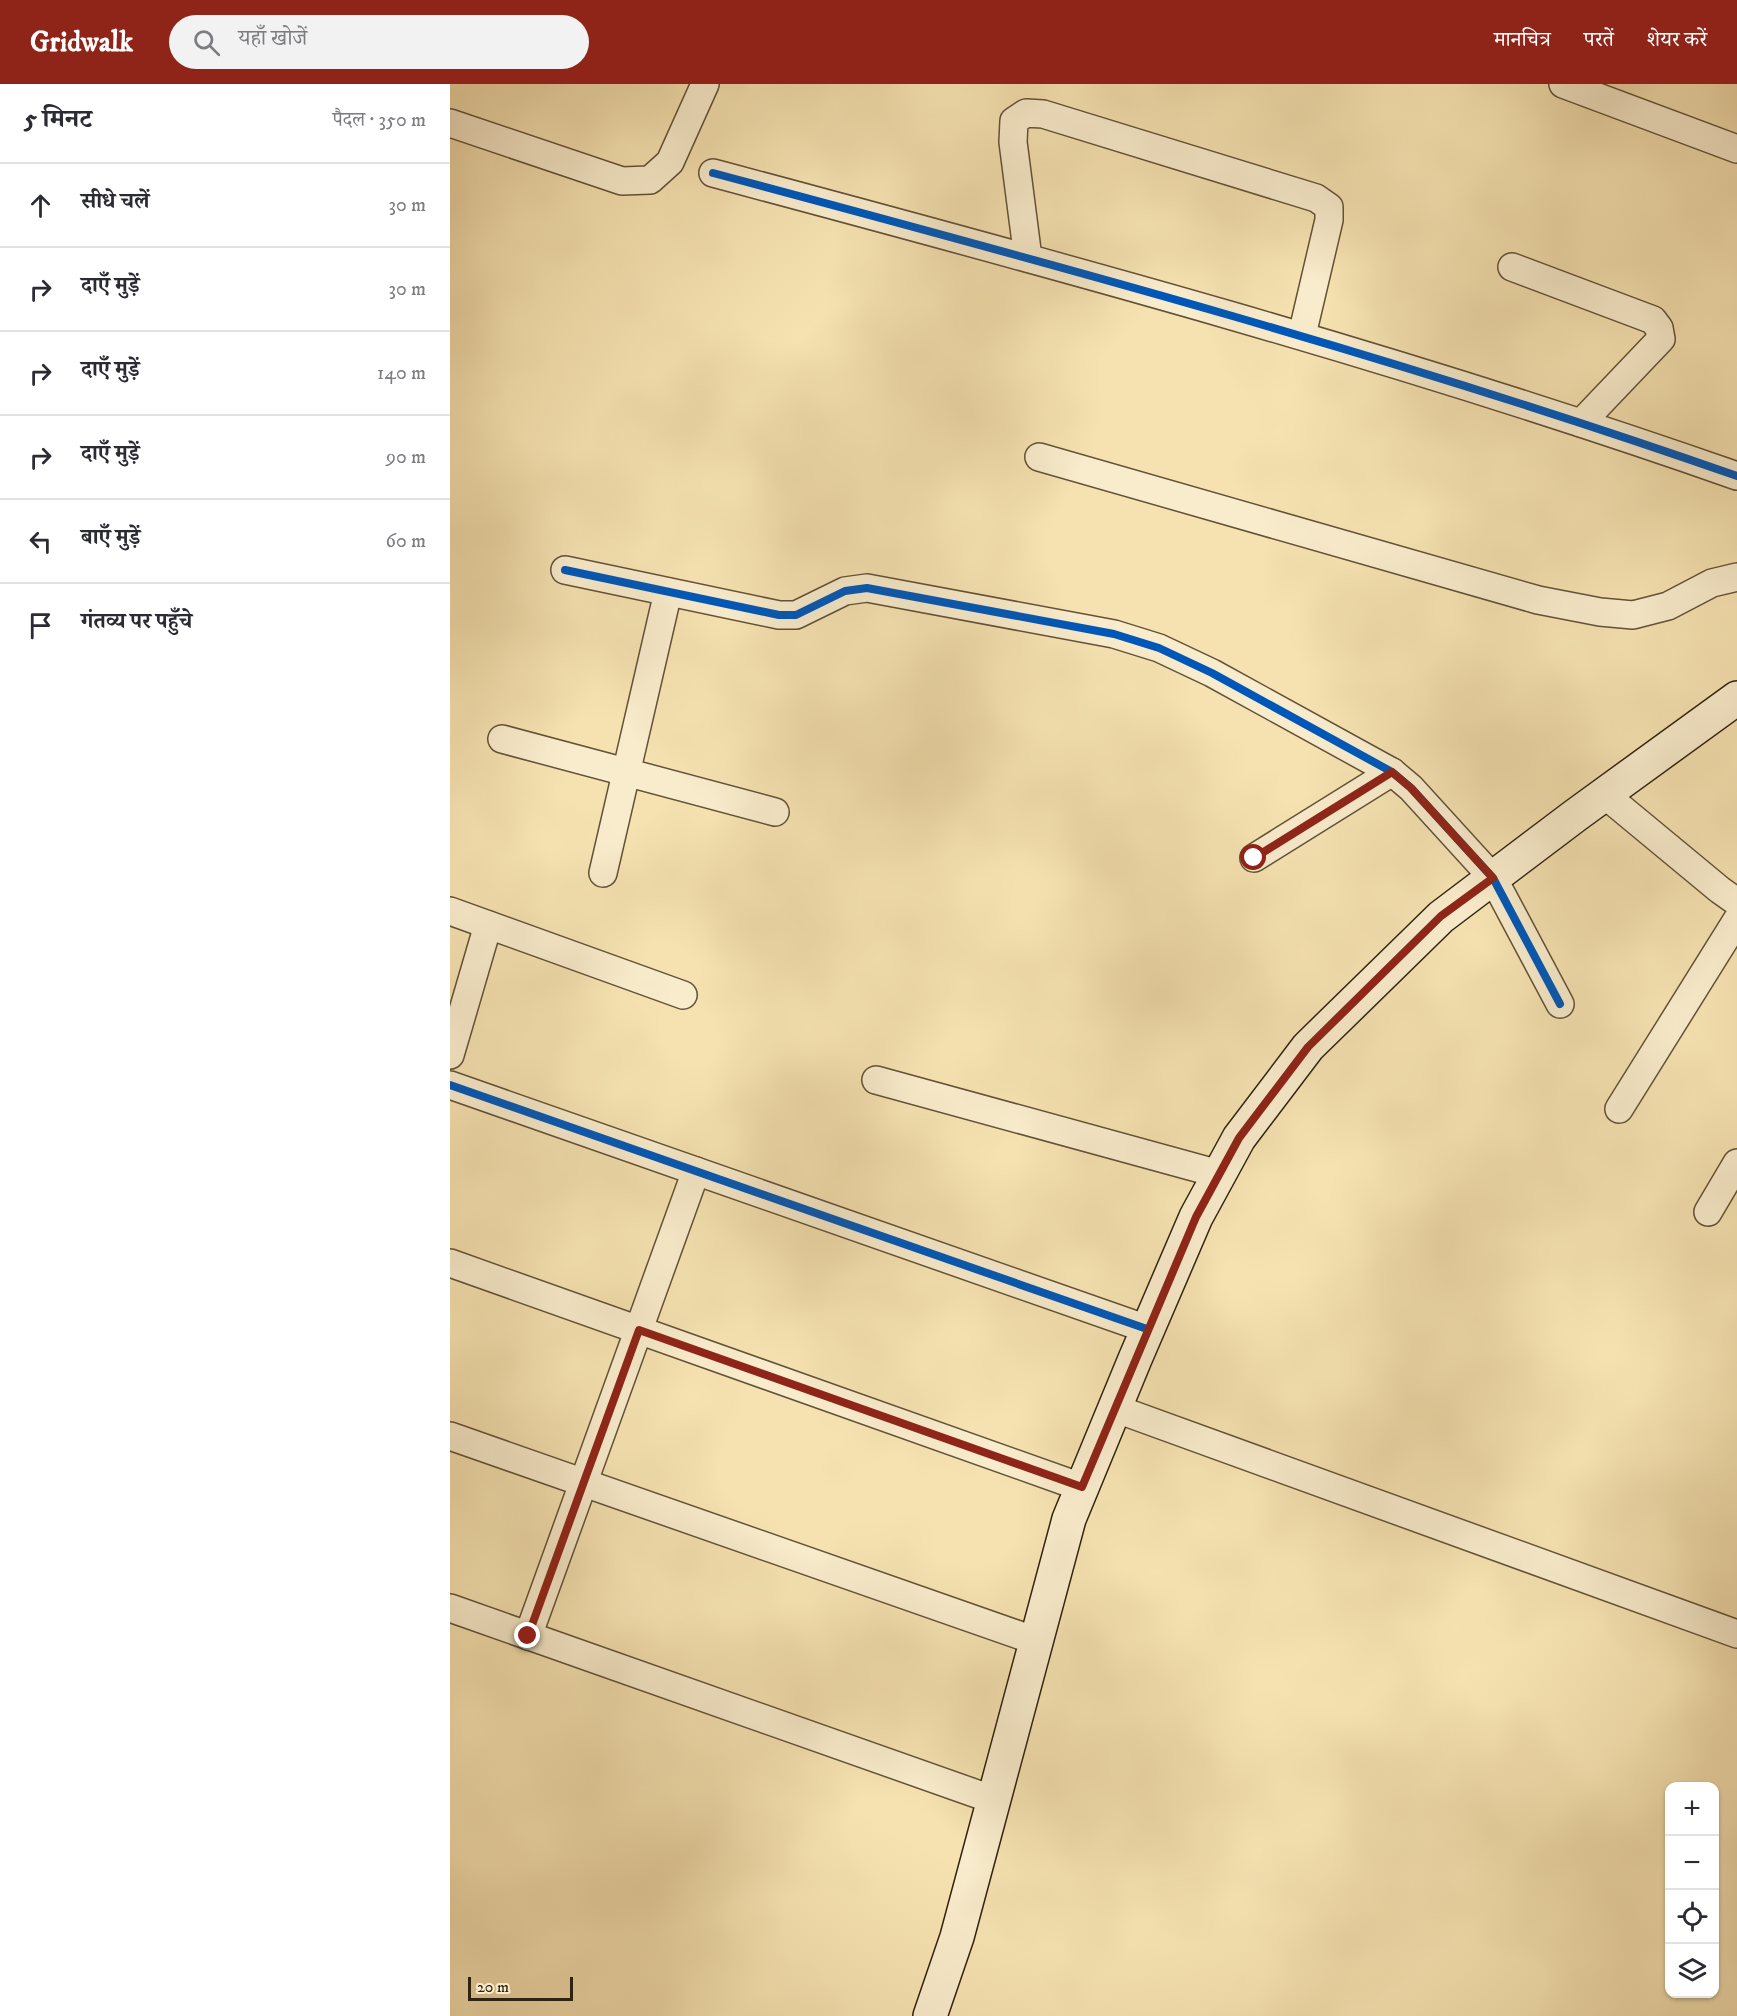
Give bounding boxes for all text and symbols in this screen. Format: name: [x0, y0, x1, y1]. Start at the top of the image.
search box: [169, 15, 589, 69]
text: Gridwalk: [30, 25, 133, 60]
text: यहाँ खोजें: [238, 25, 307, 52]
icon: search: [190, 26, 223, 59]
text: मानचित्र: [1494, 27, 1551, 53]
text: परतें: [1584, 27, 1614, 53]
text: शेयर करें: [1647, 27, 1707, 53]
text: 5 मिनट: [24, 103, 92, 136]
text: पैदल · 350 m: [332, 108, 426, 133]
text: सीधे चलें: [81, 188, 150, 215]
icon: ahead: [24, 189, 57, 222]
text: 30 m: [388, 193, 426, 218]
text: दाएँ मुड़ें: [81, 272, 140, 299]
icon: right: [24, 273, 57, 306]
text: 30 m: [388, 277, 426, 302]
text: दाएँ मुड़ें: [81, 356, 140, 383]
icon: right: [24, 357, 57, 390]
text: 140 m: [377, 361, 426, 386]
text: दाएँ मुड़ें: [81, 440, 140, 467]
icon: right: [24, 441, 57, 474]
text: 90 m: [386, 445, 426, 470]
text: बाएँ मुड़ें: [81, 524, 140, 551]
icon: left: [24, 525, 57, 558]
text: 60 m: [386, 529, 426, 554]
text: गंतव्य पर पहुँचे: [81, 608, 192, 635]
icon: arrive: [24, 609, 57, 642]
route start: [1240, 844, 1266, 870]
route end: [514, 1622, 540, 1648]
map controls: [1665, 1782, 1719, 1998]
button: +: [1665, 1782, 1719, 1836]
button: −: [1665, 1836, 1719, 1890]
button: locate: [1665, 1890, 1719, 1944]
button: layers: [1665, 1944, 1719, 1998]
scale bar: [468, 1974, 573, 2002]
text: 20 m: [477, 1977, 509, 1997]

